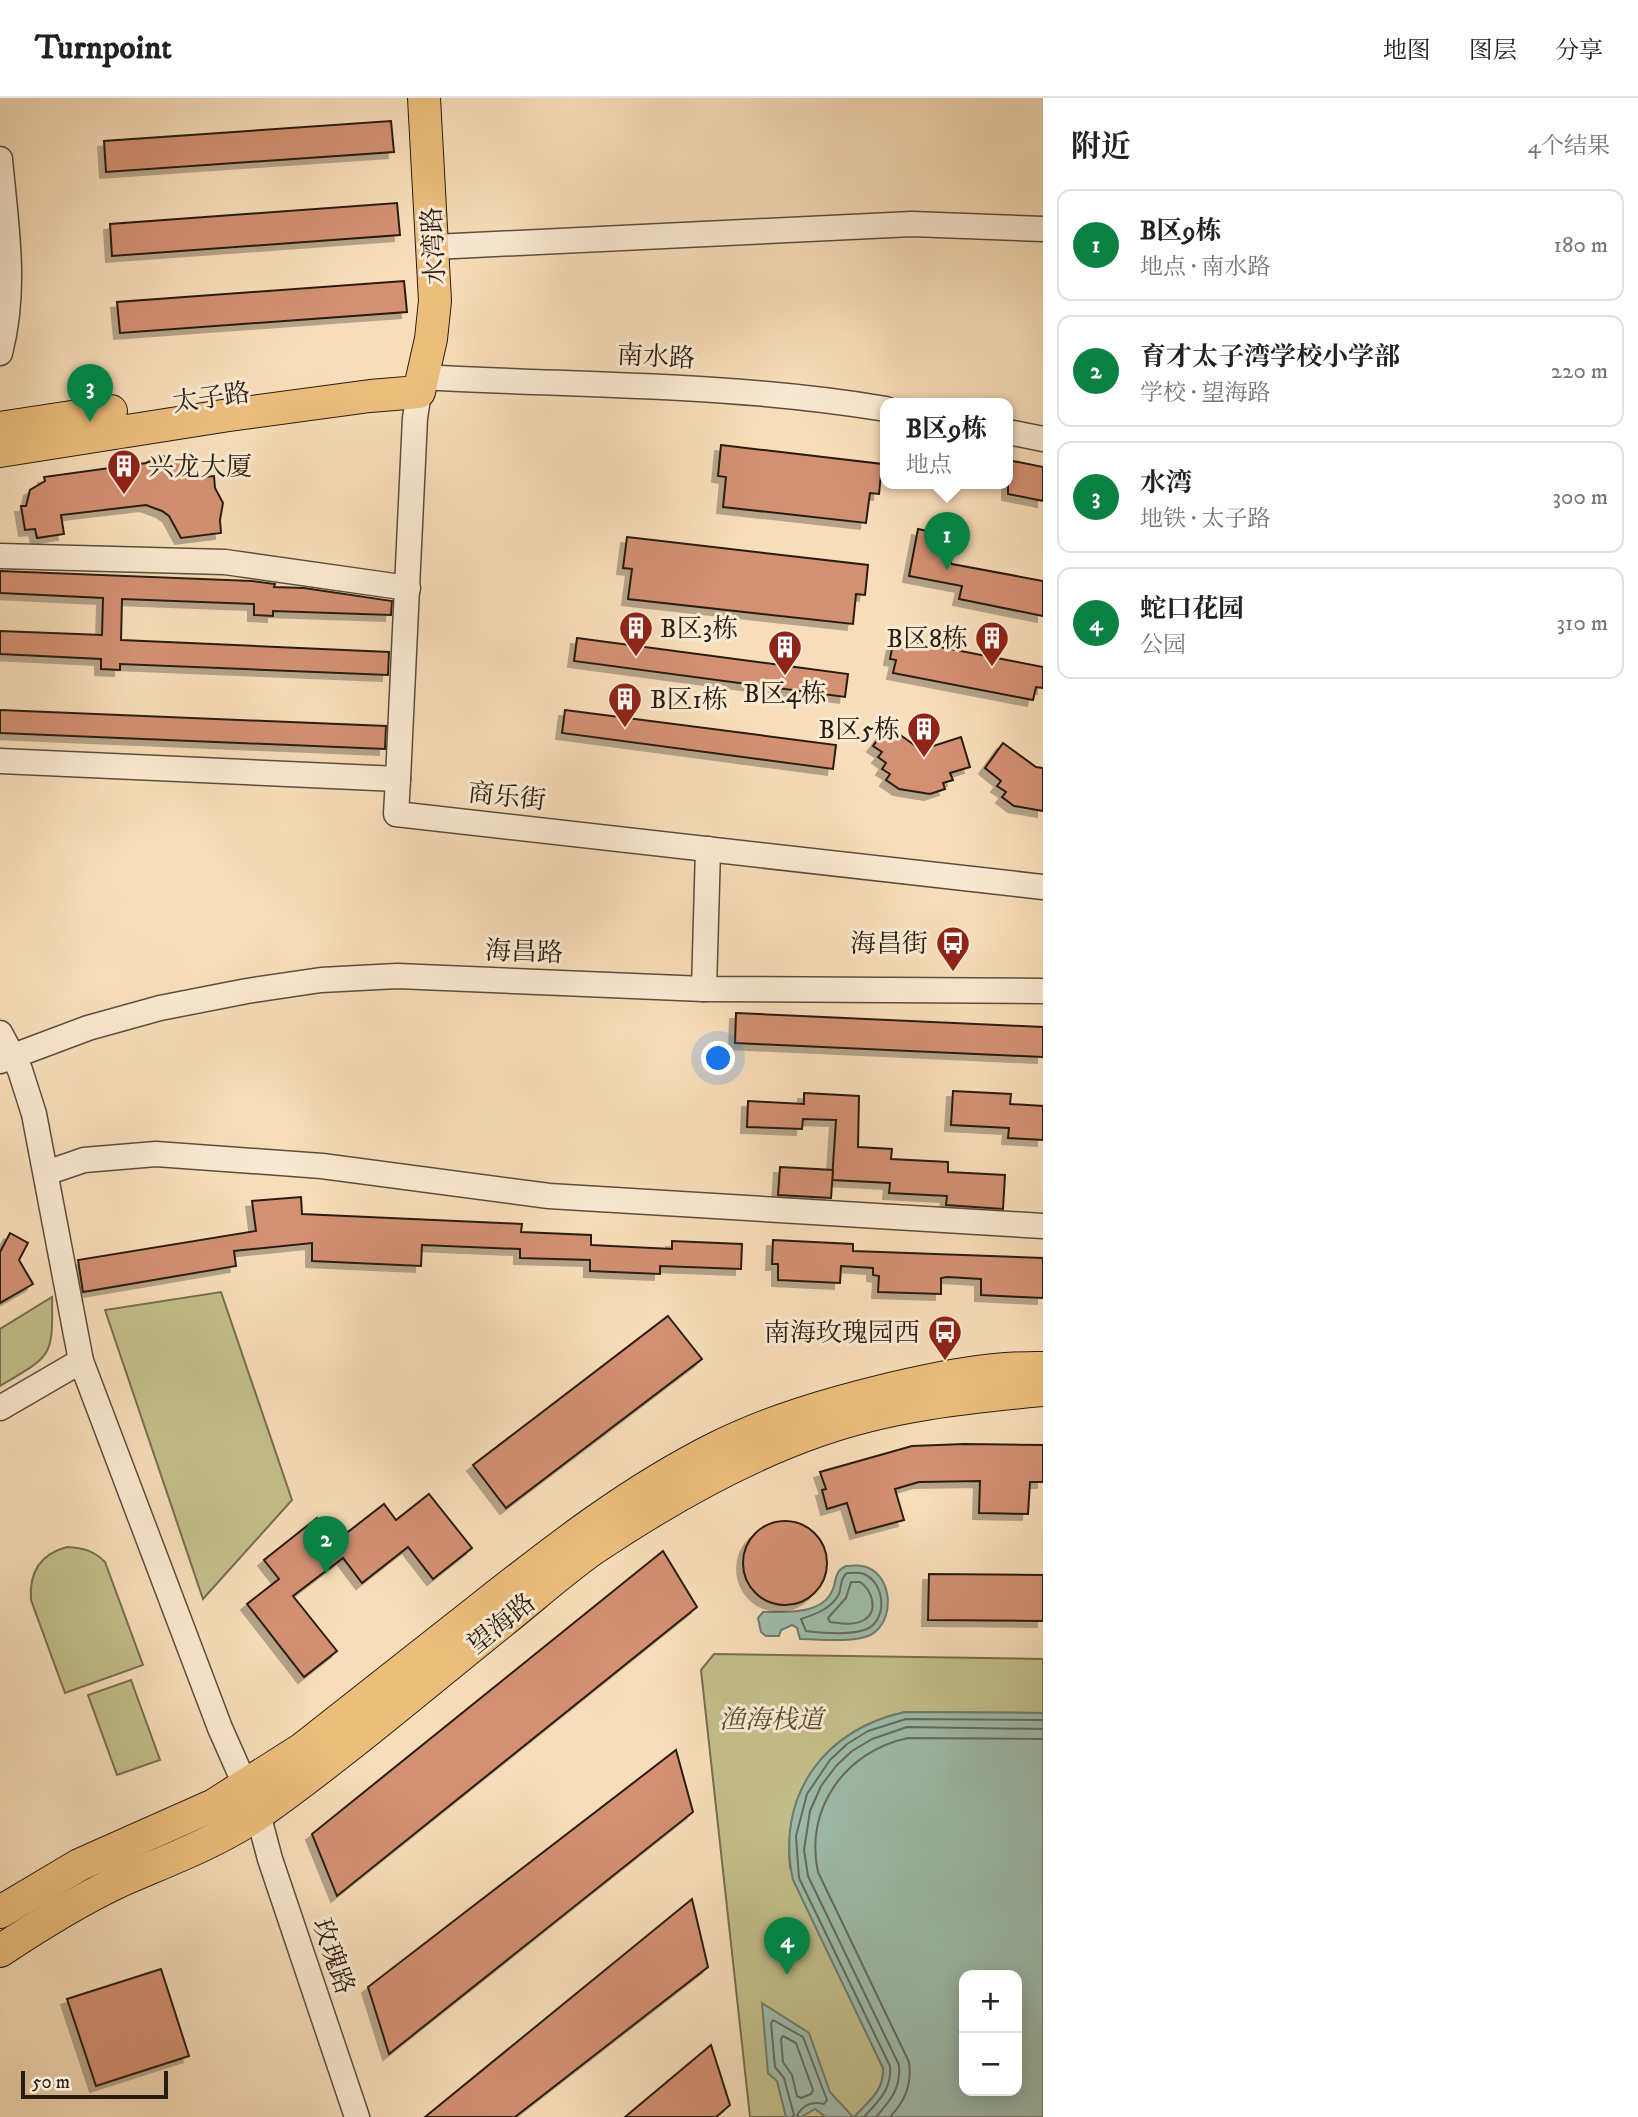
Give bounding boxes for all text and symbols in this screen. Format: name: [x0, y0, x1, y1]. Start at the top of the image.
text: Turnpoint: [35, 28, 172, 69]
text: 地图: [1383, 36, 1431, 66]
text: 图层: [1469, 36, 1517, 66]
text: 分享: [1555, 36, 1603, 66]
text: 附近: [1071, 129, 1131, 166]
text: 4个结果: [1528, 132, 1610, 161]
street label: 水湾路: [416, 206, 453, 286]
text: B区9栋: [1140, 215, 1221, 248]
text: 1: [1092, 231, 1100, 260]
text: 180 m: [1553, 231, 1608, 260]
text: 地点 · 南水路: [1140, 253, 1270, 282]
street label: 南水路: [616, 339, 696, 376]
text: 育才太子湾学校小学部: [1140, 341, 1400, 374]
text: 2: [1090, 357, 1102, 386]
text: 220 m: [1551, 357, 1608, 386]
pin: 3: [67, 364, 113, 422]
street label: 太子路: [170, 377, 252, 420]
text: 学校 · 望海路: [1140, 379, 1270, 408]
popup: [880, 398, 1013, 489]
text: B区9栋: [906, 413, 987, 446]
building icon: 兴龙大厦: [105, 447, 143, 496]
place label: 兴龙大厦: [148, 451, 252, 484]
text: 地点: [906, 451, 952, 480]
text: 水湾: [1140, 467, 1192, 500]
text: 3: [1092, 483, 1100, 512]
text: 300 m: [1552, 483, 1608, 512]
text: 地铁 · 太子路: [1140, 505, 1270, 534]
pin: 1: [924, 512, 970, 570]
text: 蛇口花园: [1140, 593, 1244, 626]
building icon: B区3栋: [617, 609, 655, 658]
text: 4: [1089, 609, 1103, 638]
text: 310 m: [1556, 609, 1608, 638]
place label: B区3栋: [660, 613, 738, 646]
building icon: B区8栋: [973, 619, 1011, 668]
place label: B区8栋: [887, 623, 968, 656]
building icon: B区4栋: [766, 628, 804, 677]
text: 公园: [1140, 631, 1186, 660]
place label: B区4栋: [743, 678, 827, 711]
building icon: B区1栋: [606, 680, 644, 729]
place label: B区1栋: [650, 684, 728, 717]
building icon: B区5栋: [905, 710, 943, 759]
place label: B区5栋: [819, 714, 900, 747]
street label: 商乐街: [466, 777, 547, 818]
bus stop icon: 海昌街: [934, 924, 972, 973]
place label: 海昌街: [850, 928, 928, 961]
street label: 海昌路: [484, 935, 564, 970]
your location: [701, 1041, 735, 1075]
bus stop icon: 南海玫瑰园西: [926, 1313, 964, 1362]
place label: 南海玫瑰园西: [764, 1317, 920, 1350]
pin: 2: [303, 1516, 349, 1574]
street label: 望海路: [461, 1587, 543, 1662]
park label: 渔海栈道: [719, 1704, 827, 1737]
street label: 玫瑰路: [304, 1914, 361, 1999]
pin: 4: [764, 1917, 810, 1975]
map controls: [959, 1970, 1022, 2096]
button: +: [959, 1970, 1022, 2033]
button: −: [959, 2033, 1022, 2096]
scale bar: [21, 2068, 168, 2100]
text: 50 m: [32, 2071, 70, 2094]

